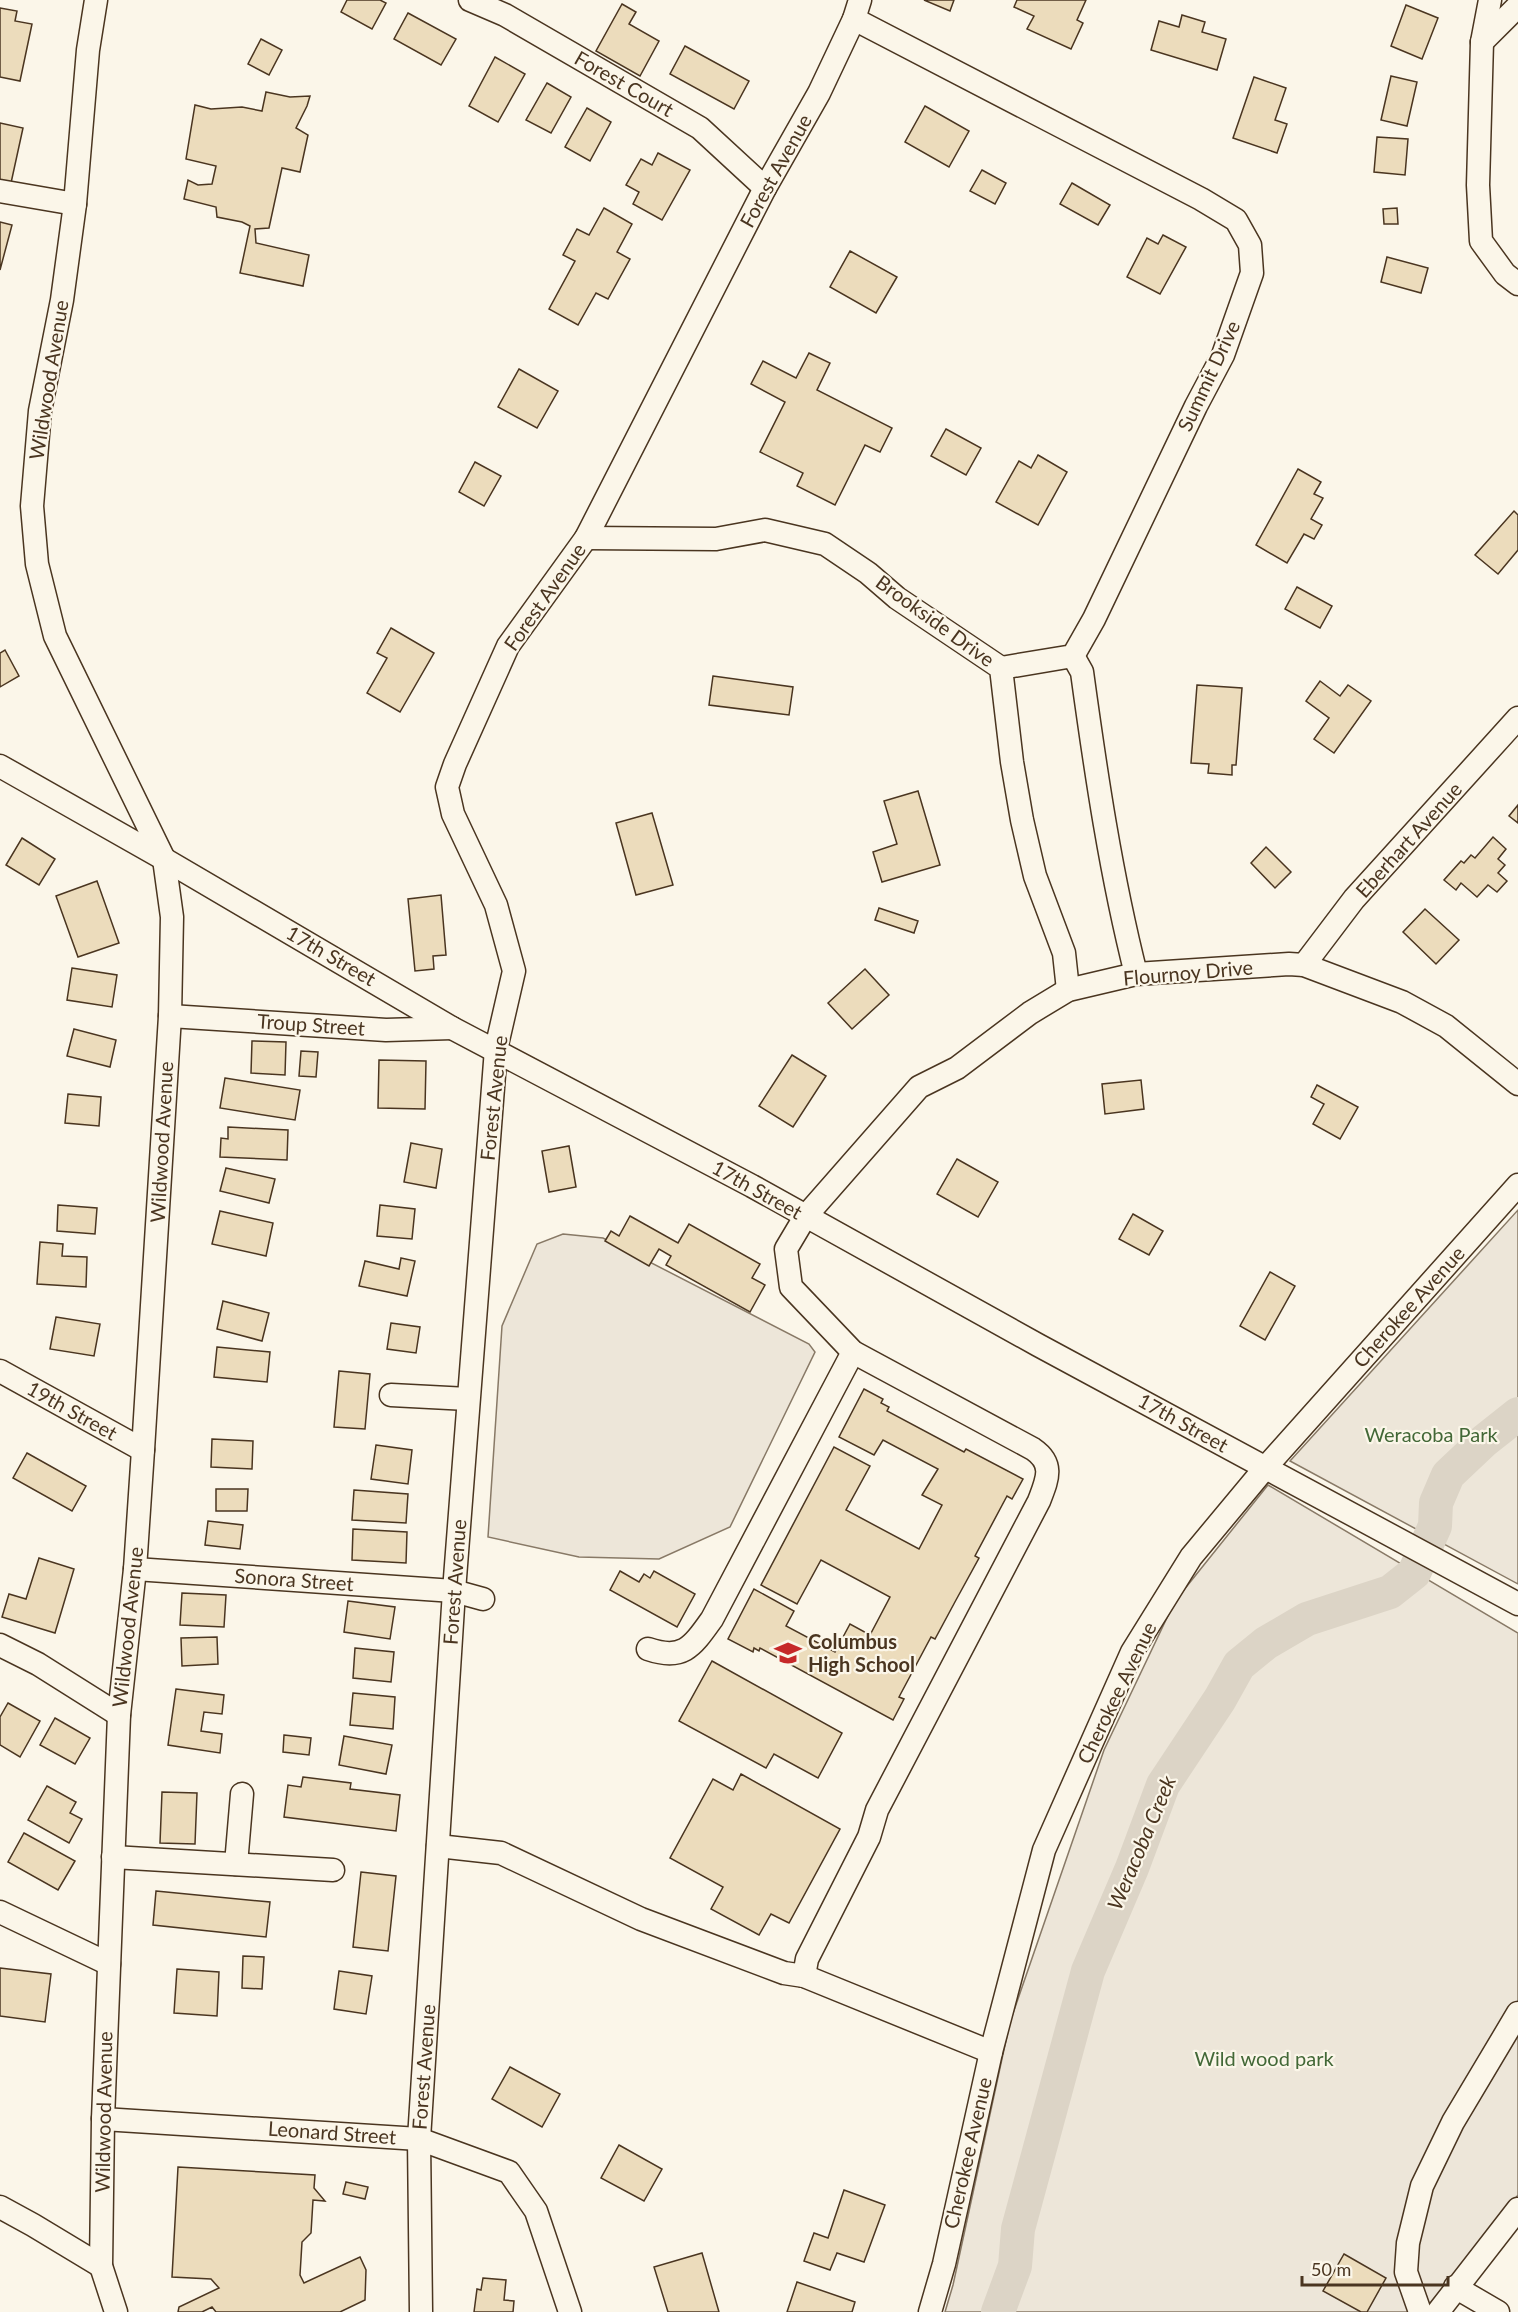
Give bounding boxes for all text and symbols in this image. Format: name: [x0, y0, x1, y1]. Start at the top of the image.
street label: Forest Court: [571, 45, 678, 121]
street label: Forest Avenue: [734, 110, 816, 231]
street label: Wildwood Avenue: [24, 298, 72, 461]
street label: Summit Drive: [1172, 316, 1244, 435]
street label: Forest Avenue: [498, 538, 590, 655]
street label: Brookside Drive: [872, 569, 999, 671]
street label: Eberhart Avenue: [1350, 777, 1466, 902]
street label: 17th Street: [282, 920, 381, 990]
street label: Flournoy Drive: [1122, 954, 1254, 990]
street label: Troup Street: [256, 1008, 366, 1040]
street label: Forest Avenue: [475, 1034, 512, 1162]
street label: Wildwood Avenue: [145, 1061, 177, 1223]
street label: 17th Street: [708, 1155, 807, 1224]
street label: Cherokee Avenue: [1348, 1241, 1469, 1372]
street label: 19th Street: [23, 1376, 122, 1445]
street label: 17th Street: [1134, 1388, 1233, 1457]
park label: Weracoba Park: [1364, 1422, 1498, 1446]
street label: Forest Avenue: [438, 1518, 470, 1645]
street label: Wildwood Avenue: [107, 1545, 147, 1708]
street label: Sonora Street: [234, 1563, 355, 1595]
street label: Cherokee Avenue: [1071, 1618, 1161, 1767]
place label: Columbus High School: [808, 1629, 915, 1676]
school or university icon: Columbus High School: [773, 1638, 803, 1668]
water label: Weracoba Creek: [1101, 1771, 1180, 1913]
street label: Forest Avenue: [407, 2003, 439, 2130]
street label: Wildwood Avenue: [90, 2031, 116, 2193]
park label: Wild wood park: [1194, 2046, 1334, 2070]
street label: Cherokee Avenue: [938, 2075, 996, 2231]
street label: Leonard Street: [267, 2116, 397, 2148]
scale bar: [1302, 2249, 1448, 2287]
text: 50 m: [1311, 2258, 1351, 2280]

